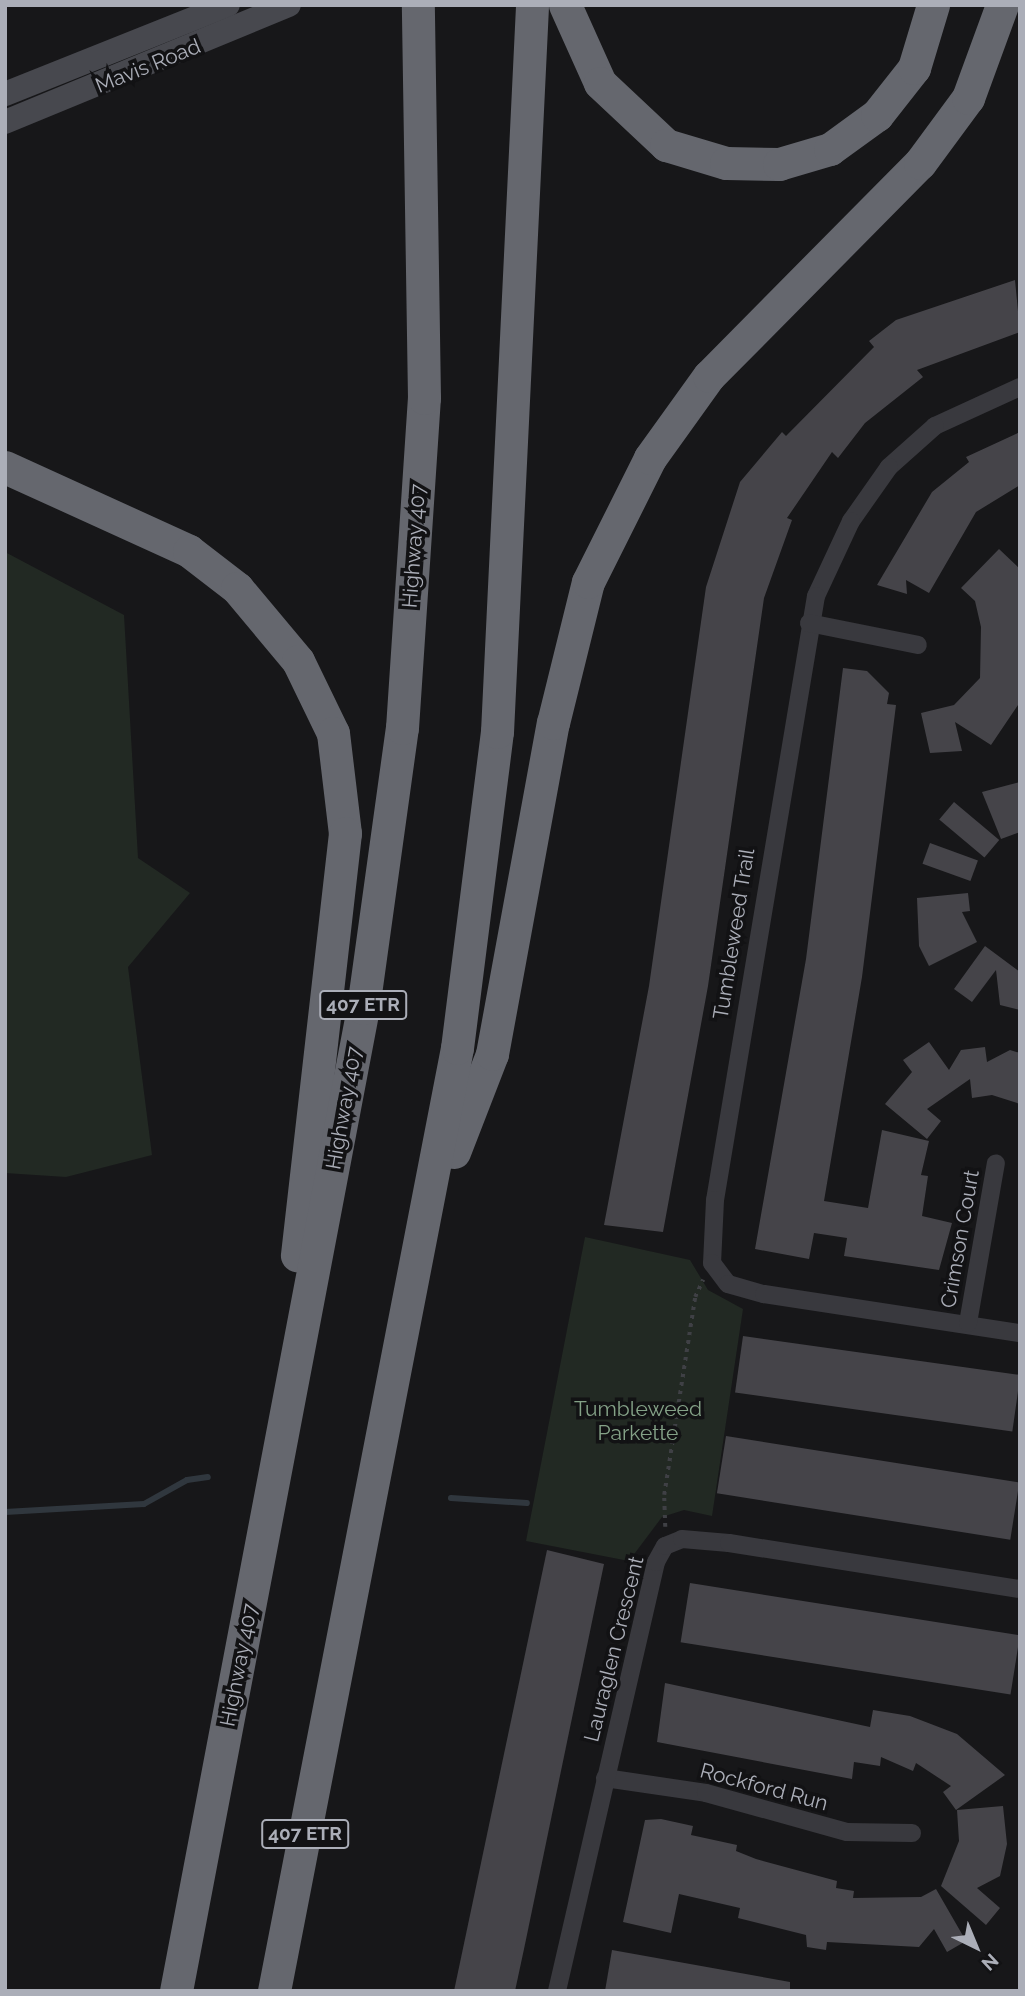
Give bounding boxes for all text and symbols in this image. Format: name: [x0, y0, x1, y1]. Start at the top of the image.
street label: Mavis Road: [92, 34, 204, 98]
street label: Highway 407: [397, 483, 431, 609]
street label: Tumbleweed Trail: [708, 846, 760, 1022]
road number: 407 ETR: [318, 990, 408, 1021]
street label: Highway 407: [321, 1044, 367, 1172]
street label: Crimson Court: [935, 1168, 985, 1310]
park label: Tumbleweed Parkette: [574, 1396, 702, 1446]
street label: Lauraglen Crescent: [579, 1554, 649, 1744]
street label: Highway 407: [215, 1601, 263, 1729]
street label: Rockford Run: [697, 1758, 831, 1816]
road number: 407 ETR: [260, 1818, 350, 1850]
north arrow: [941, 1912, 1011, 1982]
text: N: [978, 1949, 1003, 1975]

